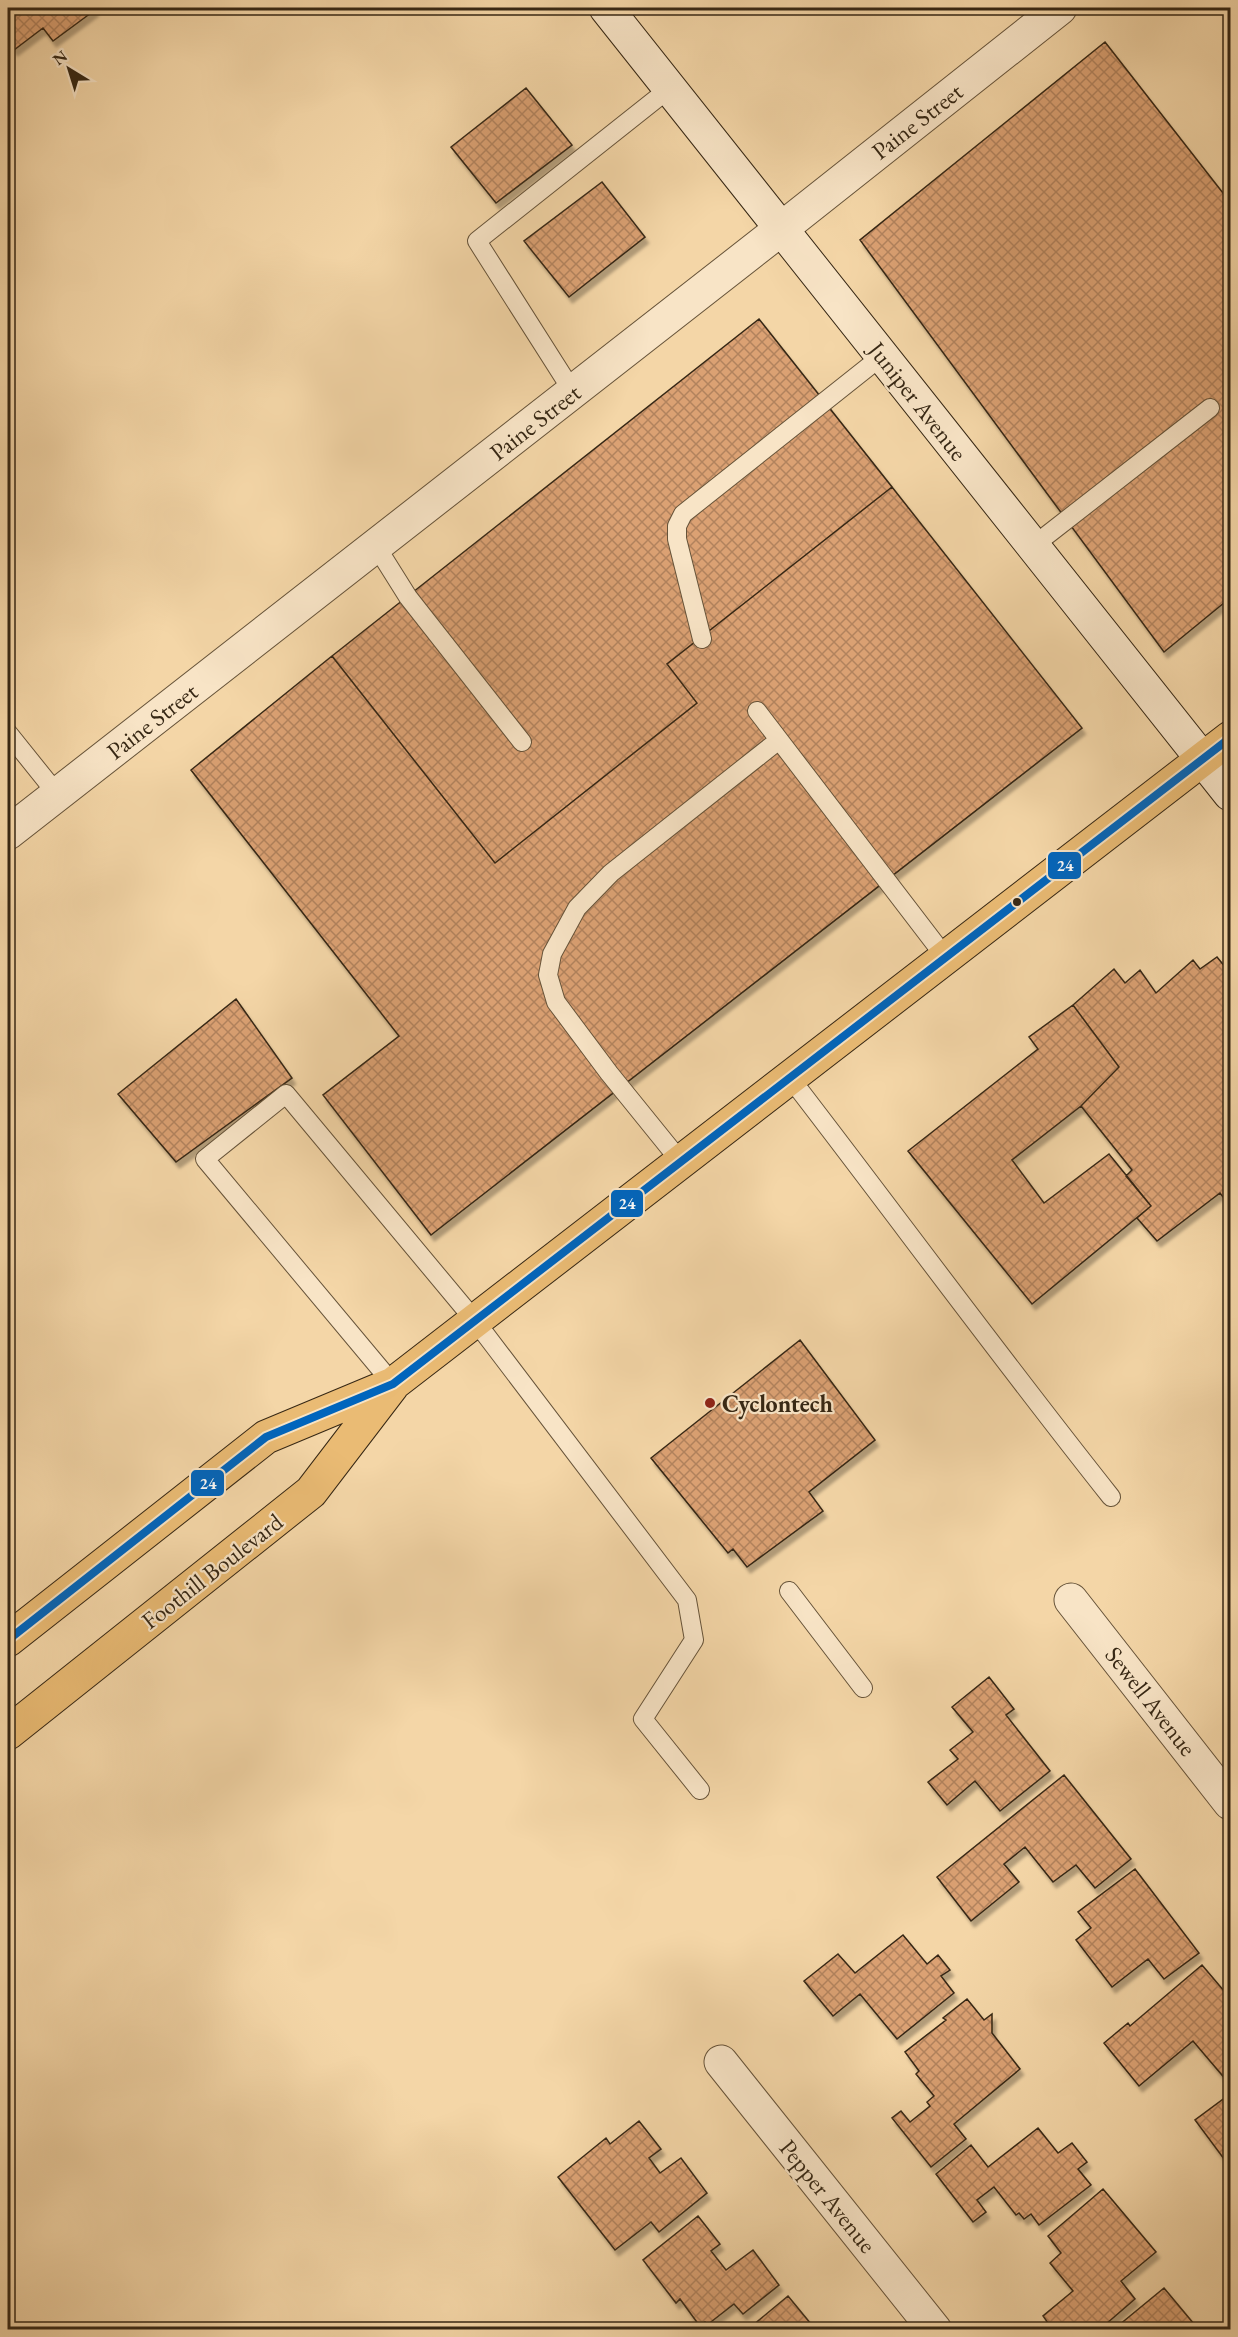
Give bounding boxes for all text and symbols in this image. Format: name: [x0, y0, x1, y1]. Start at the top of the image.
north arrow: [39, 39, 99, 99]
text: N: [49, 45, 72, 70]
street label: Paine Street: [865, 76, 969, 166]
street label: Juniper Avenue: [861, 334, 974, 467]
street label: Paine Street: [483, 377, 587, 467]
street label: Paine Street: [100, 676, 204, 766]
line badge: 24: [1047, 851, 1082, 880]
text: 24: [1057, 855, 1074, 876]
unlabelled marker: [1011, 896, 1023, 908]
line badge: 24: [610, 1189, 644, 1218]
text: 24: [619, 1193, 636, 1214]
place label: Cyclontech: [722, 1388, 833, 1420]
marker: Cyclontech: [703, 1396, 717, 1410]
line badge: 24: [190, 1469, 225, 1497]
text: 24: [200, 1473, 217, 1494]
street label: Foothill Boulevard: [135, 1506, 290, 1636]
street label: Sewell Avenue: [1098, 1640, 1204, 1762]
street label: Pepper Avenue: [773, 2133, 883, 2259]

